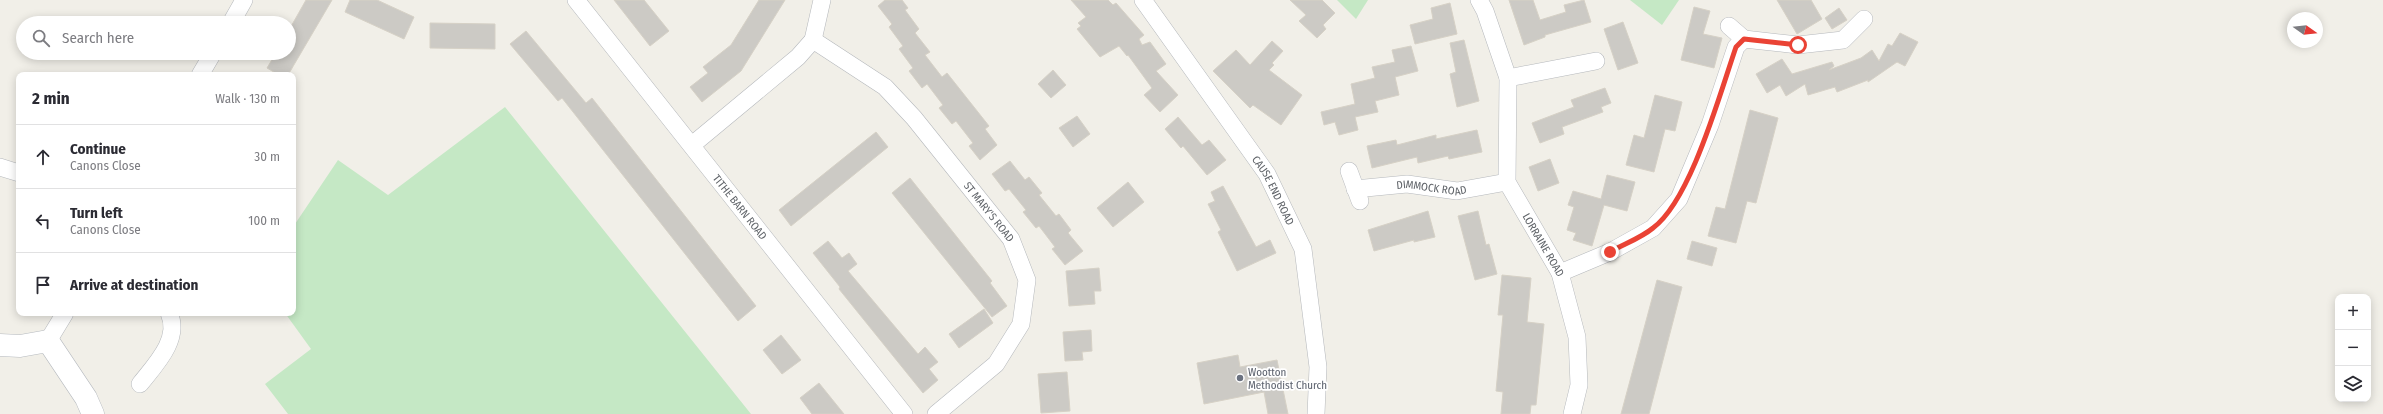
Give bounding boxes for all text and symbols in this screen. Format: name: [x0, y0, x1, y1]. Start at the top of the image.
north arrow: [2287, 12, 2323, 48]
search box: [16, 16, 296, 60]
icon: search: [30, 27, 52, 49]
text: Search here: [62, 29, 134, 47]
route start: [1789, 36, 1807, 54]
text: 2 min: [32, 88, 70, 109]
text: Walk · 130 m: [215, 91, 280, 106]
text: Continue: [70, 140, 126, 158]
icon: ahead: [32, 146, 54, 168]
text: 30 m: [254, 149, 280, 164]
street label: CAUSE END ROAD: [1250, 153, 1297, 227]
text: Canons Close: [70, 158, 141, 173]
street label: TITHE BARN ROAD: [710, 172, 770, 242]
street label: DIMMOCK ROAD: [1396, 177, 1468, 198]
street label: ST MARY'S ROAD: [961, 179, 1017, 244]
text: Turn left: [70, 204, 123, 222]
icon: left: [32, 210, 54, 232]
street label: LORRAINE ROAD: [1520, 211, 1567, 279]
text: 100 m: [248, 213, 280, 228]
text: Canons Close: [70, 222, 141, 237]
route end: [1601, 243, 1619, 261]
icon: arrive: [32, 274, 54, 296]
text: Arrive at destination: [70, 276, 198, 294]
map controls: [2335, 294, 2371, 402]
button: +: [2335, 294, 2371, 330]
button: −: [2335, 330, 2371, 366]
place label: Wootton Methodist Church: [1248, 366, 1327, 392]
button: layers: [2335, 366, 2371, 402]
marker: Wootton Methodist Church: [1235, 373, 1245, 383]

